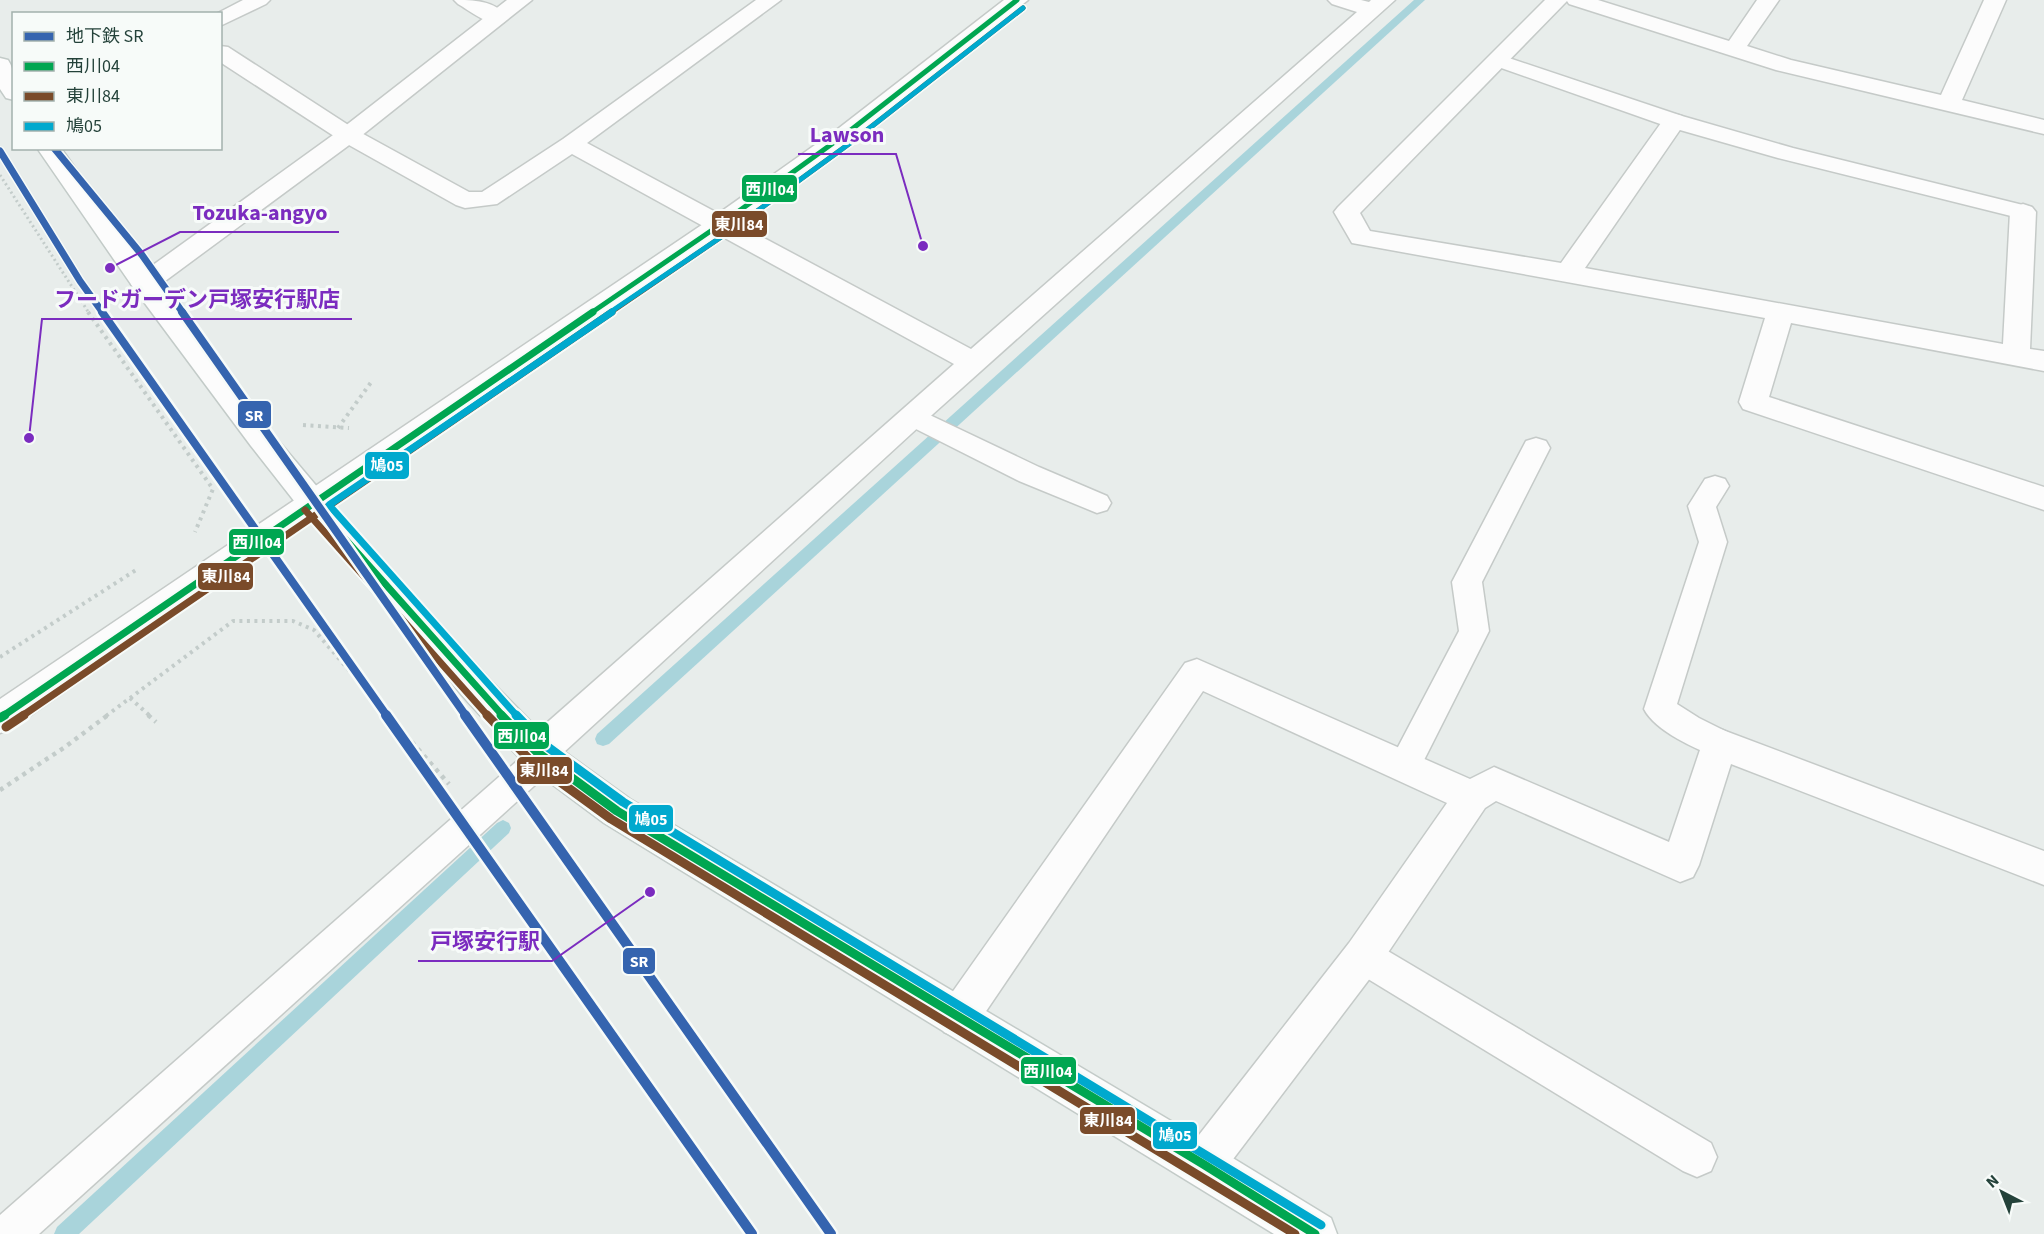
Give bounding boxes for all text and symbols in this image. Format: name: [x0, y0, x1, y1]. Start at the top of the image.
legend: [12, 12, 222, 150]
text: 地下鉄 SR: [66, 24, 143, 49]
text: 西川04: [66, 54, 120, 79]
text: 東川84: [66, 84, 120, 109]
text: 鳩05: [66, 114, 102, 139]
callout: Lawson: [798, 114, 896, 154]
text: Lawson: [810, 119, 884, 151]
line badge: 西川04: [741, 174, 798, 203]
text: 西川04: [746, 179, 795, 201]
callout: Tozuka-angyo: [180, 192, 339, 232]
text: Tozuka-angyo: [192, 197, 328, 229]
line badge: 東川84: [711, 210, 768, 238]
text: 東川84: [715, 214, 764, 236]
callout: フードガーデン戸塚安行駅店: [42, 279, 352, 319]
text: フードガーデン戸塚安行駅店: [54, 284, 340, 316]
line badge: SR: [237, 400, 272, 429]
text: SR: [245, 405, 264, 427]
line badge: 鳩05: [364, 451, 410, 480]
text: 鳩05: [371, 455, 403, 477]
line badge: 西川04: [228, 528, 285, 556]
text: 西川04: [233, 532, 282, 554]
line badge: 東川84: [197, 562, 254, 591]
text: 東川84: [202, 566, 251, 588]
line badge: 西川04: [493, 721, 550, 750]
text: 西川04: [498, 726, 547, 748]
line badge: 東川84: [516, 756, 573, 785]
text: 東川84: [520, 760, 569, 782]
line badge: 鳩05: [628, 804, 674, 833]
text: 鳩05: [635, 809, 667, 831]
callout: 戸塚安行駅: [418, 921, 552, 961]
text: 戸塚安行駅: [430, 926, 540, 958]
line badge: SR: [622, 947, 656, 975]
text: SR: [630, 951, 649, 973]
line badge: 西川04: [1020, 1056, 1077, 1085]
text: 西川04: [1024, 1061, 1073, 1083]
line badge: 東川84: [1079, 1106, 1136, 1135]
text: 東川84: [1084, 1110, 1133, 1132]
line badge: 鳩05: [1152, 1121, 1198, 1150]
text: 鳩05: [1159, 1125, 1191, 1147]
north arrow: [1972, 1162, 2032, 1222]
text: N: [1981, 1170, 2004, 1193]

